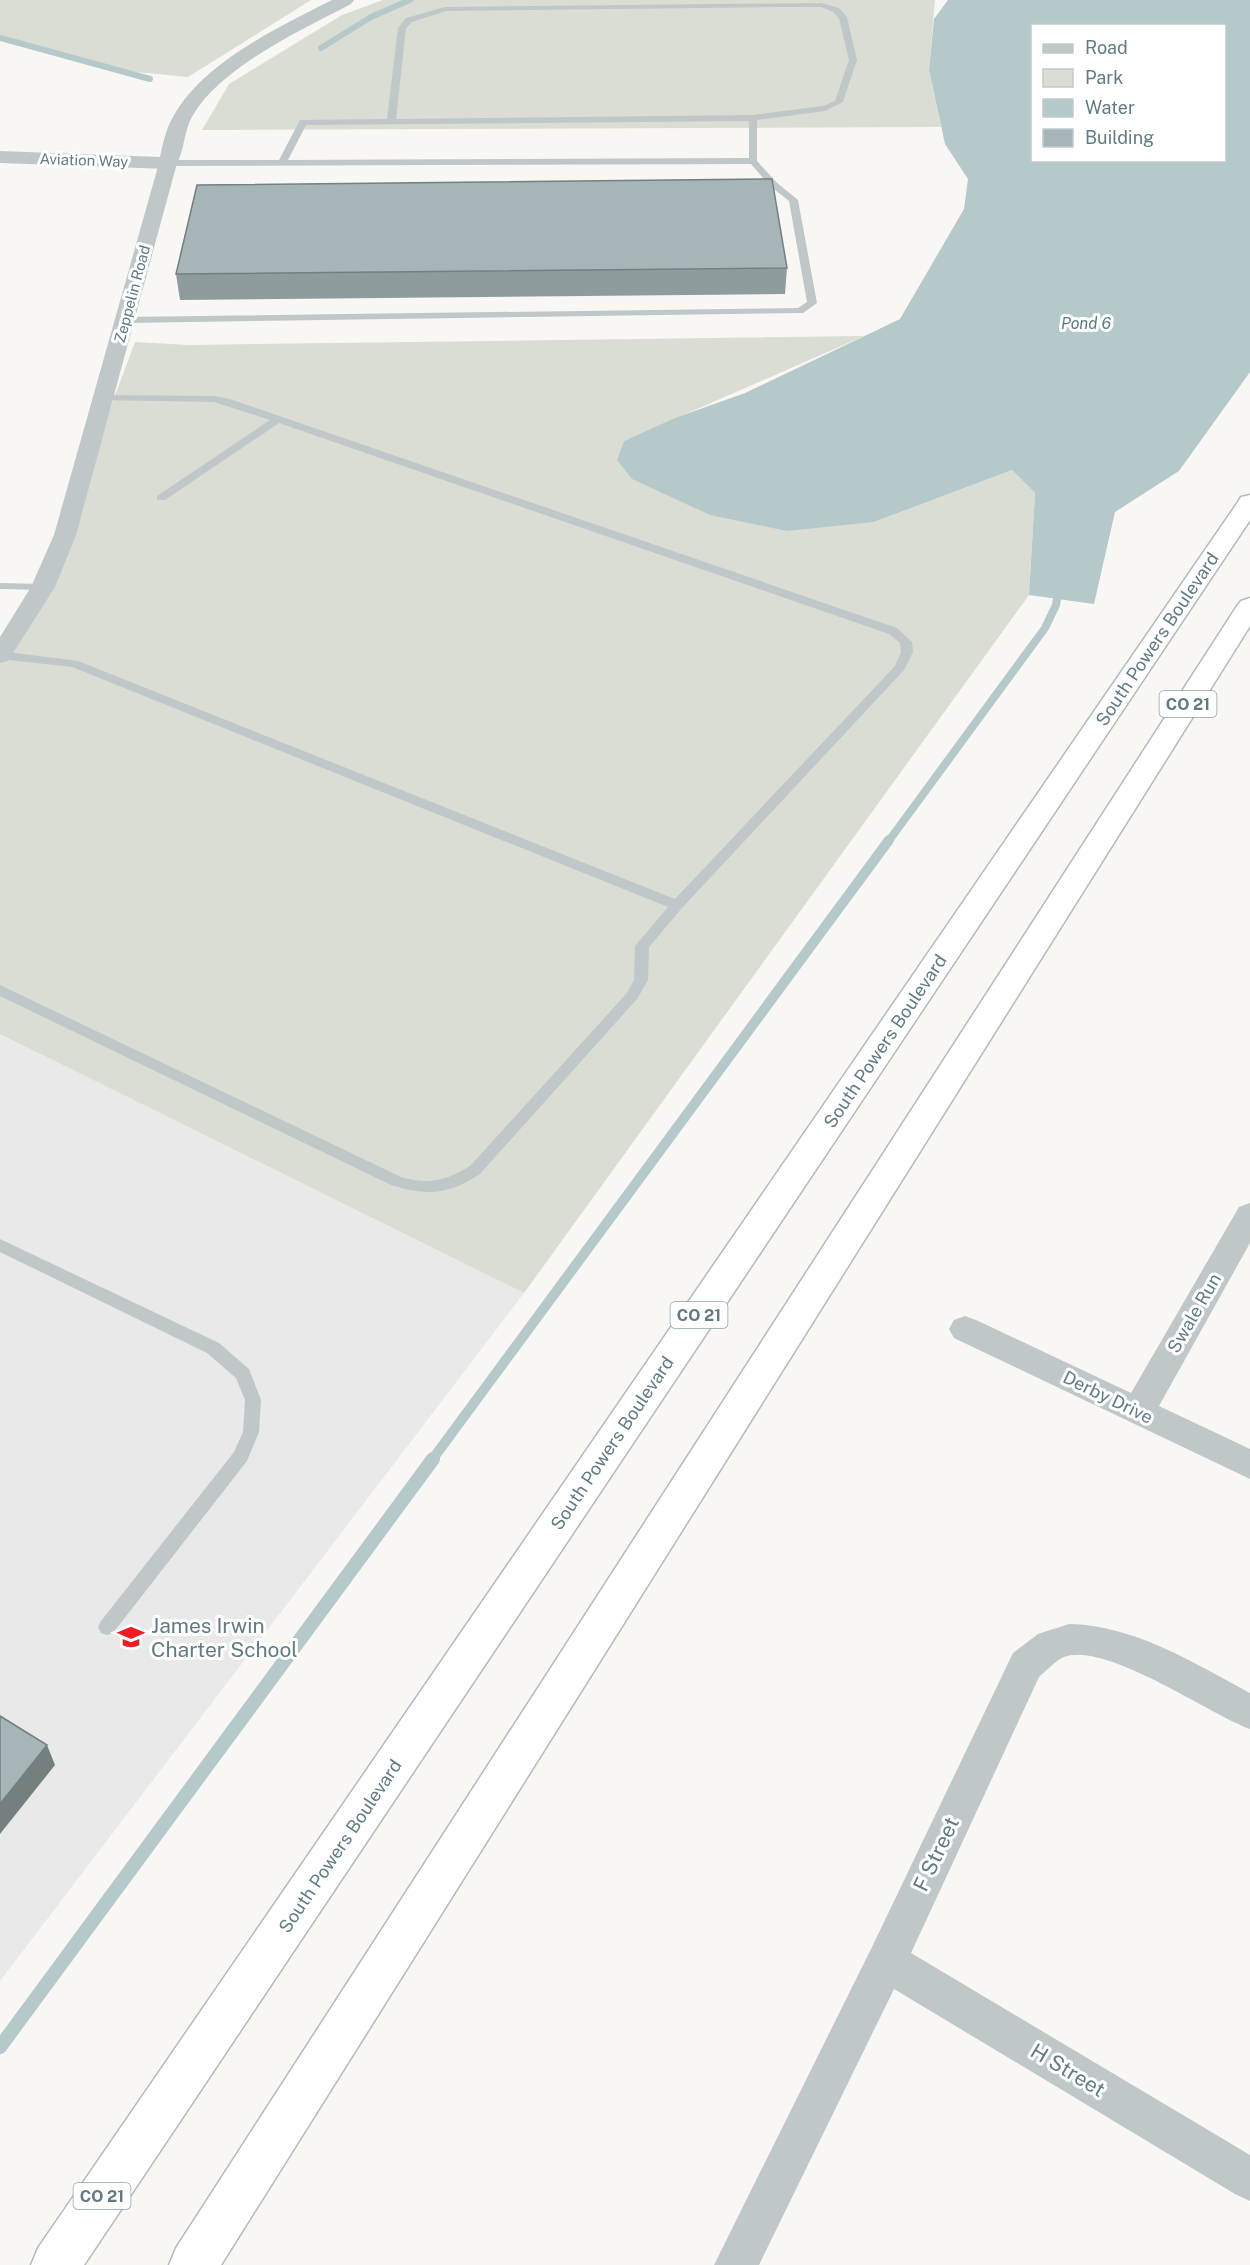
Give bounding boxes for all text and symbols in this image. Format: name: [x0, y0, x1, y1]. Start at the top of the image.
legend: [1031, 24, 1226, 162]
text: Road: [1085, 37, 1128, 58]
text: Park: [1085, 67, 1123, 88]
text: Water: [1085, 97, 1135, 118]
text: Building: [1085, 127, 1154, 148]
street label: Aviation Way: [39, 150, 129, 170]
street label: Zeppelin Road: [111, 243, 153, 345]
water label: Pond 6: [1061, 314, 1111, 333]
street label: South Powers Boulevard: [1091, 548, 1223, 730]
road number: CO 21: [1160, 691, 1216, 717]
street label: South Powers Boulevard: [819, 950, 951, 1132]
street label: Swale Run: [1163, 1269, 1225, 1357]
road number: CO 21: [670, 1302, 728, 1328]
street label: South Powers Boulevard: [546, 1352, 678, 1534]
street label: Derby Drive: [1060, 1366, 1156, 1428]
place label: James Irwin Charter School: [151, 1613, 298, 1662]
school or university icon: James Irwin Charter School: [116, 1622, 146, 1652]
street label: South Powers Boulevard: [274, 1755, 406, 1937]
street label: F Street: [908, 1813, 964, 1895]
street label: H Street: [1026, 2038, 1110, 2102]
road number: CO 21: [74, 2183, 130, 2209]

